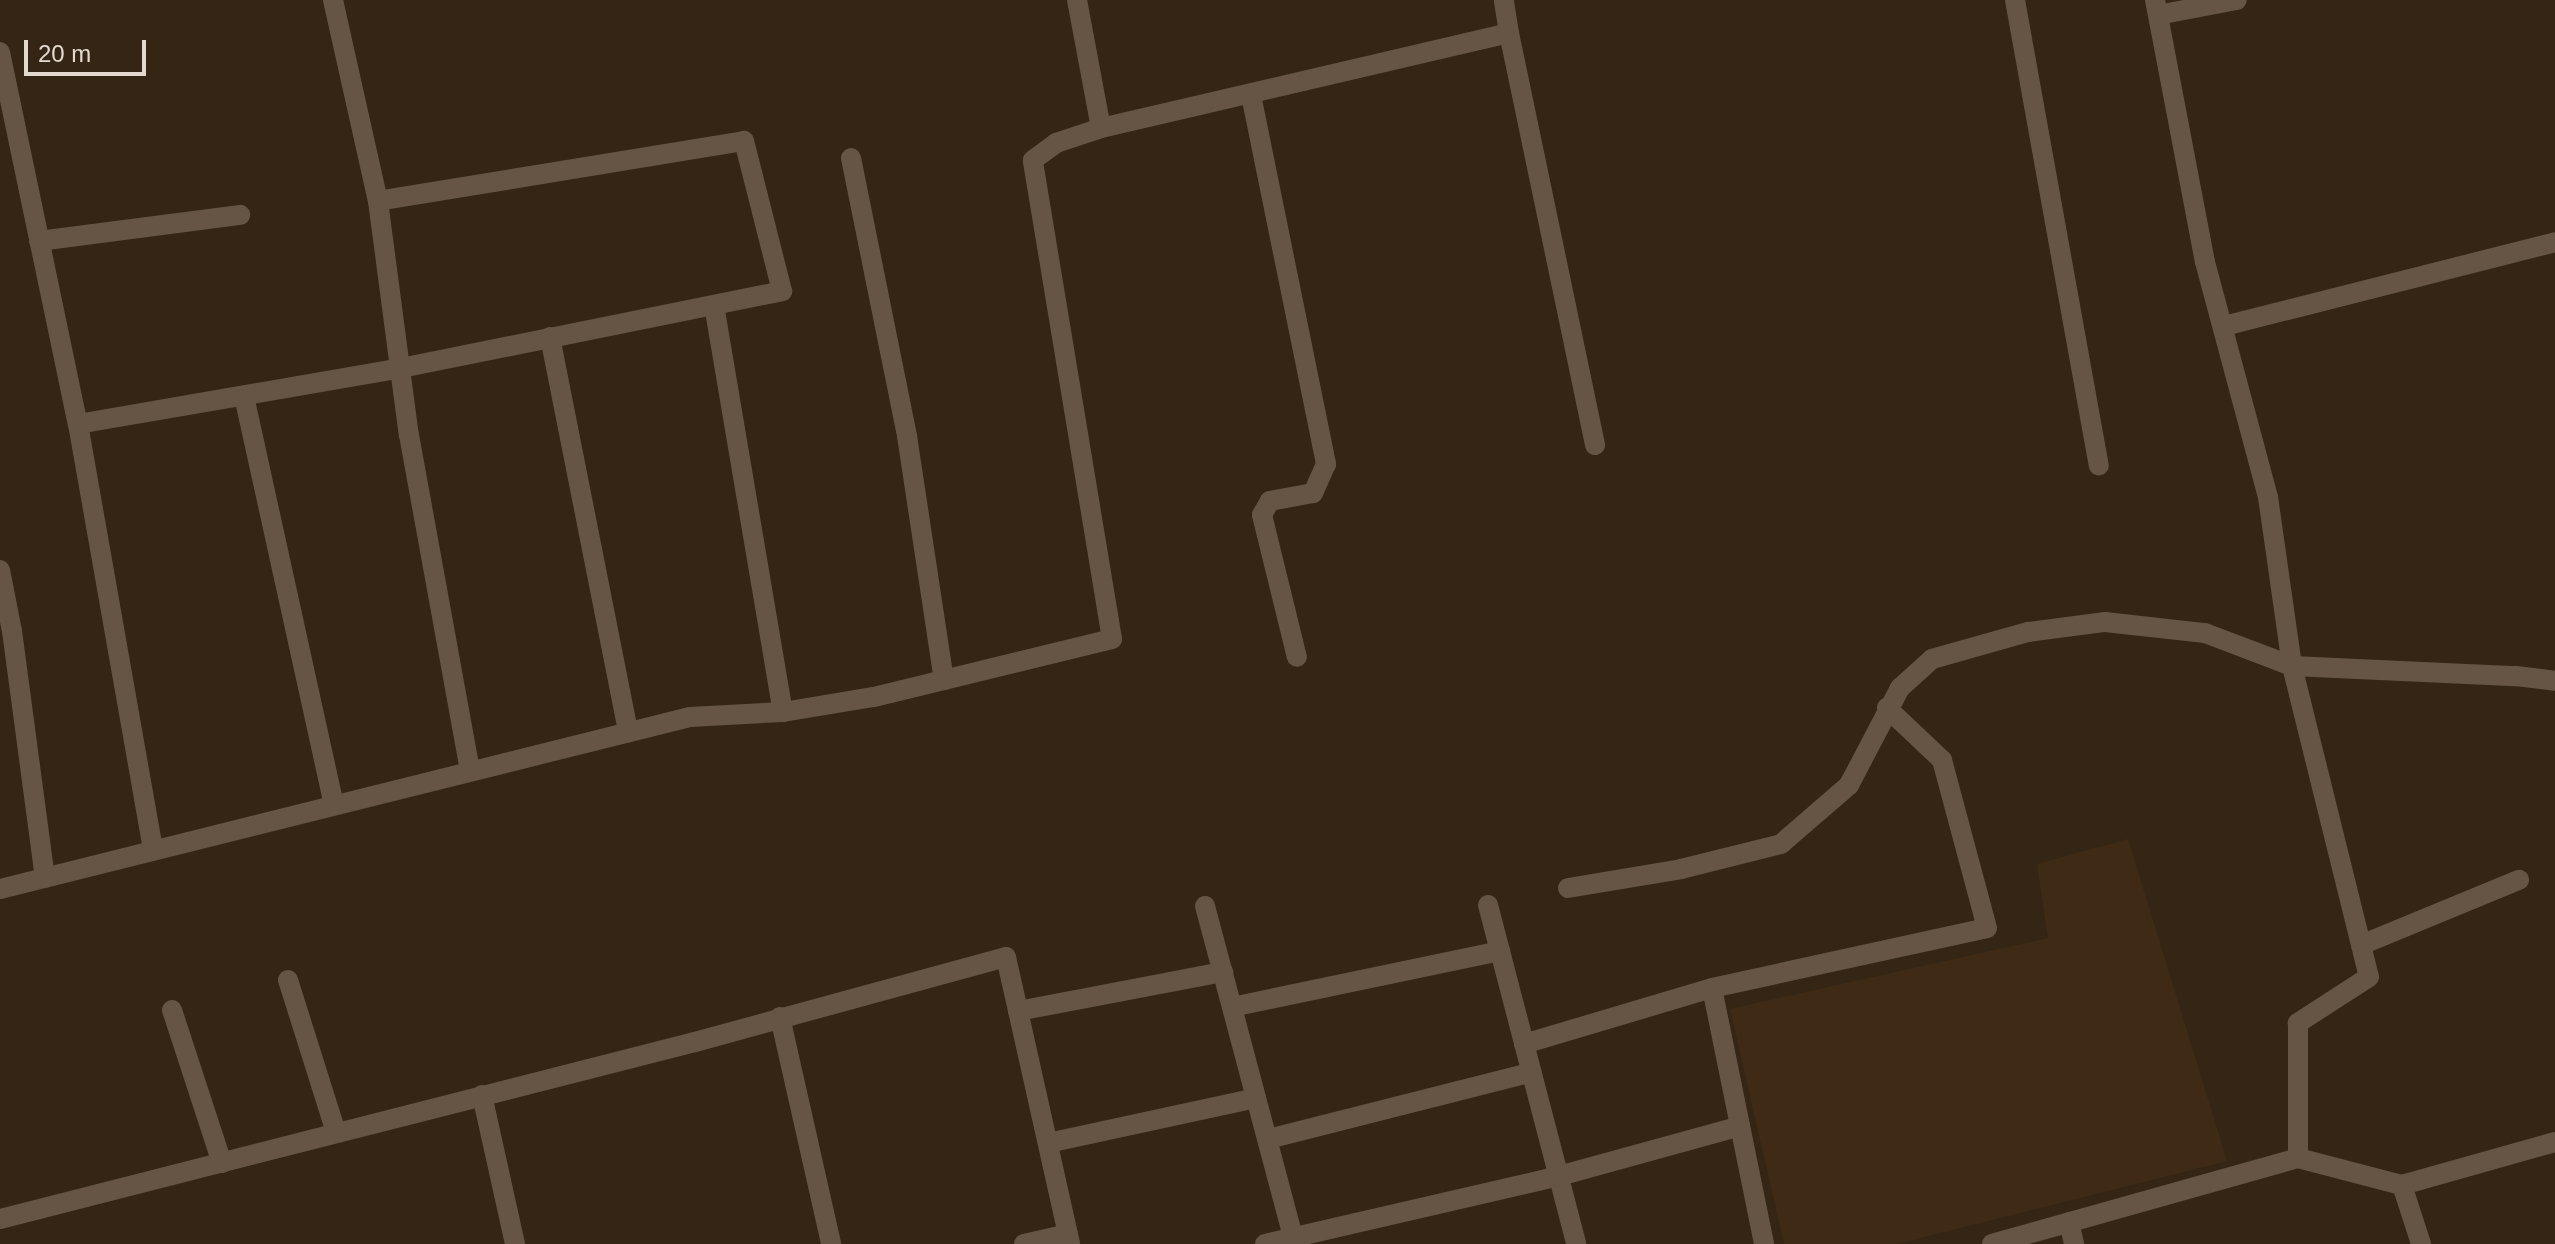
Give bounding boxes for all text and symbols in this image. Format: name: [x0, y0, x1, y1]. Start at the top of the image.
scale bar: [28, 24, 150, 74]
text: 20 m: [38, 40, 91, 67]

